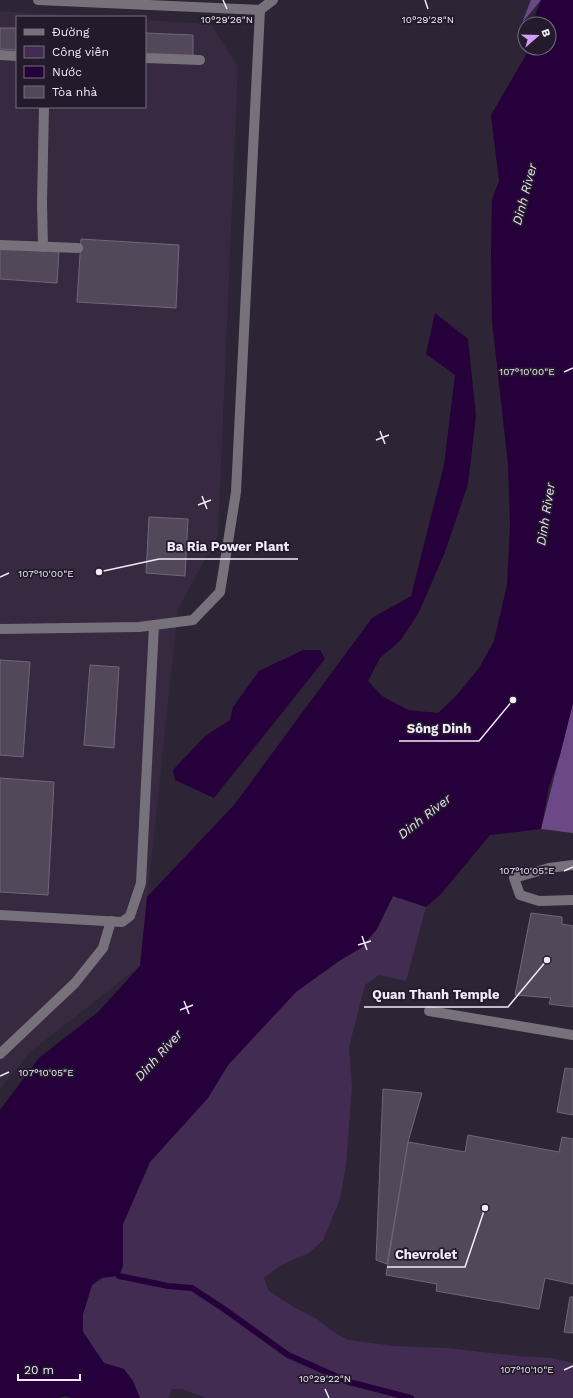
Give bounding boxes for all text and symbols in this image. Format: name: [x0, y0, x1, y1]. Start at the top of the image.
text: 10°29'26"N: [201, 14, 253, 25]
text: 10°29'28"N: [402, 14, 454, 25]
legend: [16, 16, 146, 108]
north arrow: [517, 16, 557, 56]
text: Đường: [52, 25, 90, 39]
text: B: [539, 27, 553, 39]
text: Công viên: [52, 45, 109, 59]
text: Nước: [52, 65, 82, 79]
text: Tòa nhà: [52, 85, 98, 99]
water label: Dinh River: [509, 161, 540, 227]
text: 107°10'00"E: [499, 366, 555, 377]
water label: Dinh River: [533, 481, 558, 546]
callout: Ba Ria Power Plant: [159, 534, 298, 559]
text: Ba Ria Power Plant: [167, 539, 290, 554]
text: 107°10'00"E: [18, 568, 74, 579]
callout: Sông Dinh: [399, 716, 479, 741]
text: Sông Dinh: [407, 721, 471, 736]
water label: Dinh River: [395, 790, 455, 842]
text: 107°10'05"E: [499, 865, 555, 876]
callout: Quan Thanh Temple: [364, 982, 508, 1007]
text: Quan Thanh Temple: [372, 987, 500, 1002]
water label: Dinh River: [132, 1026, 186, 1084]
text: 107°10'05"E: [18, 1067, 74, 1078]
callout: Chevrolet: [387, 1242, 465, 1267]
text: Chevrolet: [395, 1247, 457, 1262]
scale bar: [18, 1356, 80, 1382]
text: 20 m: [24, 1363, 54, 1377]
text: 107°10'10"E: [500, 1364, 554, 1375]
text: 10°29'22"N: [299, 1373, 351, 1384]

